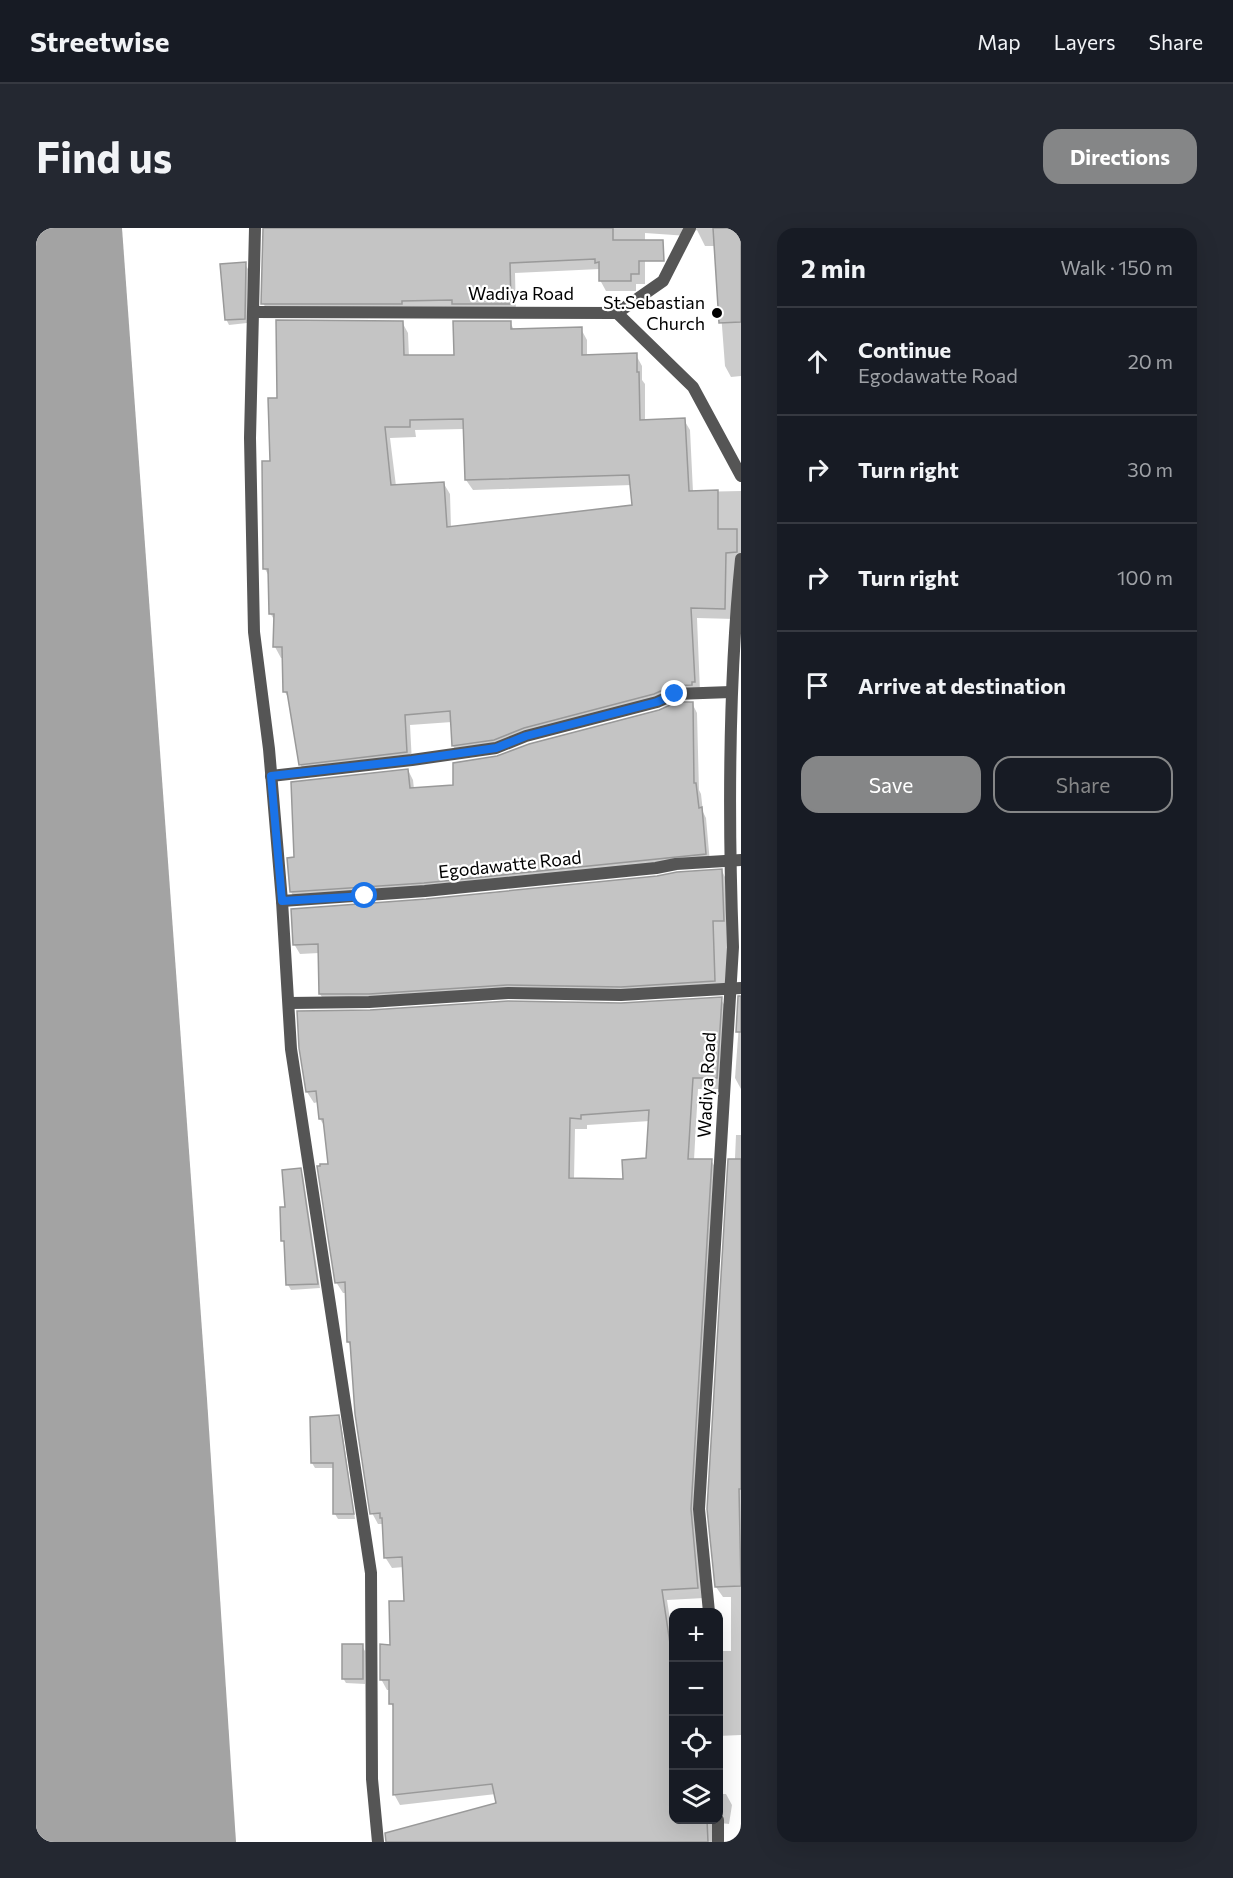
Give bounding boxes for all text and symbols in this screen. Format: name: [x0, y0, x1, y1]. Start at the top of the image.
text: Streetwise: [30, 24, 170, 58]
text: Map: [977, 29, 1021, 54]
text: Layers: [1054, 29, 1116, 54]
text: Share: [1149, 29, 1203, 54]
button: Directions: [1043, 129, 1197, 184]
text: Find us: [36, 130, 172, 182]
text: 2 min: [801, 252, 866, 283]
text: Walk · 150 m: [1061, 255, 1173, 279]
street label: Wadiya Road: [468, 282, 574, 304]
place label: St.Sebastian Church: [603, 291, 705, 334]
marker: St.Sebastian Church: [710, 306, 724, 320]
text: Continue: [858, 336, 951, 363]
icon: ahead: [801, 345, 834, 378]
text: 20 m: [1128, 349, 1173, 373]
text: Egodawatte Road: [858, 363, 1018, 387]
icon: right: [801, 453, 834, 486]
text: Turn right: [858, 456, 959, 483]
text: 30 m: [1127, 457, 1173, 481]
icon: right: [801, 561, 834, 594]
text: Turn right: [858, 564, 959, 591]
text: 100 m: [1117, 565, 1173, 589]
icon: arrive: [801, 669, 834, 702]
text: Arrive at destination: [858, 672, 1066, 699]
route end: [661, 680, 687, 706]
button: Save: [801, 756, 981, 813]
button: Share: [993, 756, 1173, 813]
street label: Egodawatte Road: [437, 846, 583, 882]
route start: [351, 882, 377, 908]
street label: Wadiya Road: [692, 1031, 720, 1138]
map controls: [669, 1608, 723, 1824]
button: +: [669, 1608, 723, 1662]
button: −: [669, 1662, 723, 1716]
button: locate: [669, 1716, 723, 1770]
button: layers: [669, 1770, 723, 1824]

